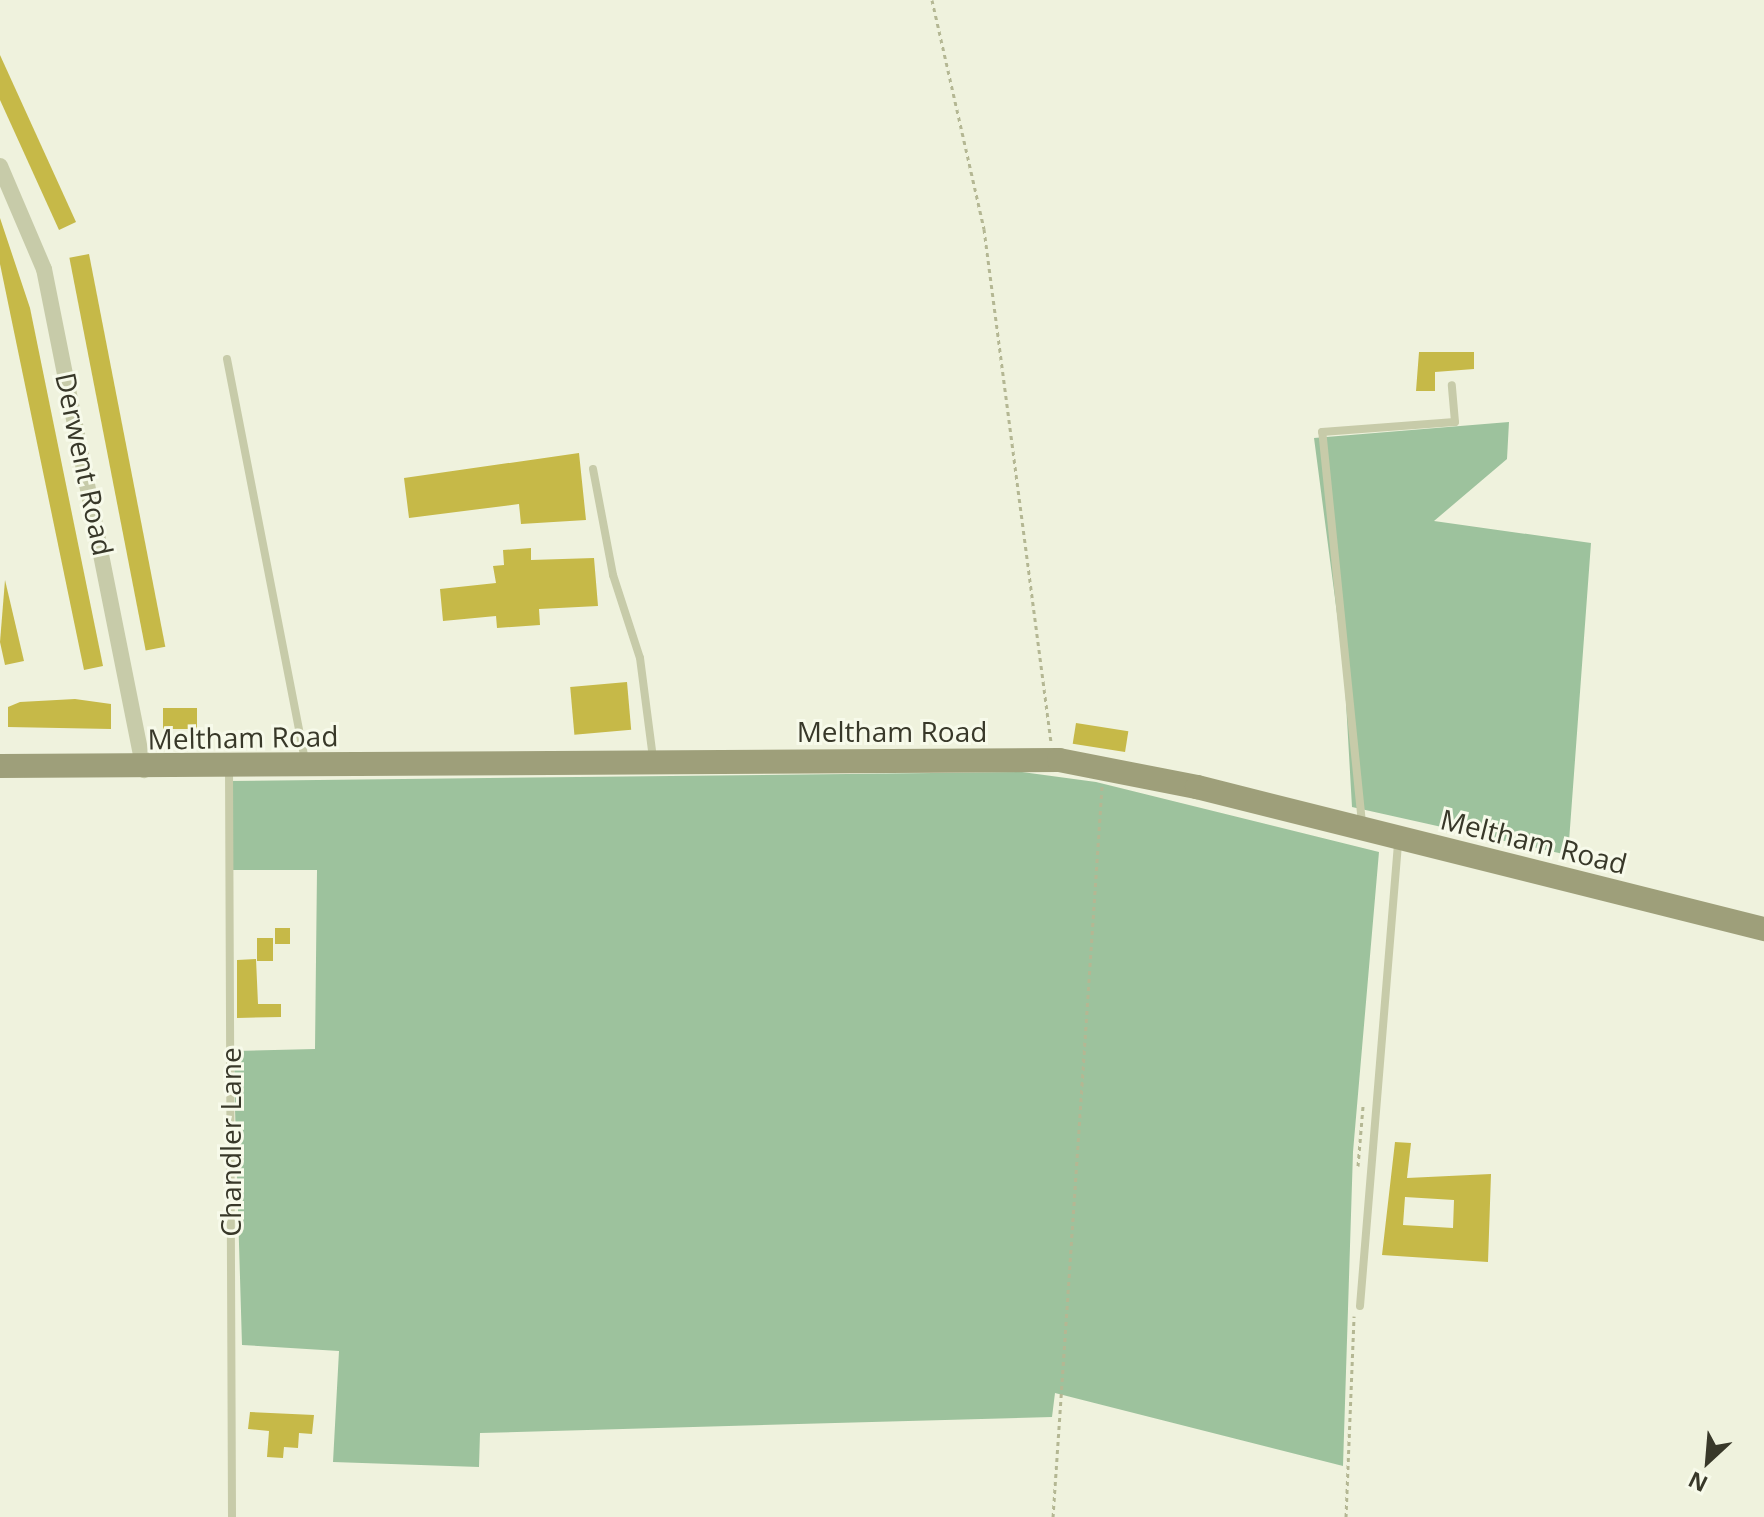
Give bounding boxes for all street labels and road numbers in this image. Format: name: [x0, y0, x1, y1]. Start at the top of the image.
street label: Derwent Road: [49, 369, 121, 559]
street label: Meltham Road: [797, 714, 987, 748]
street label: Meltham Road: [147, 719, 339, 755]
street label: Meltham Road: [1437, 802, 1631, 880]
street label: Chandler Lane: [213, 1047, 247, 1237]

